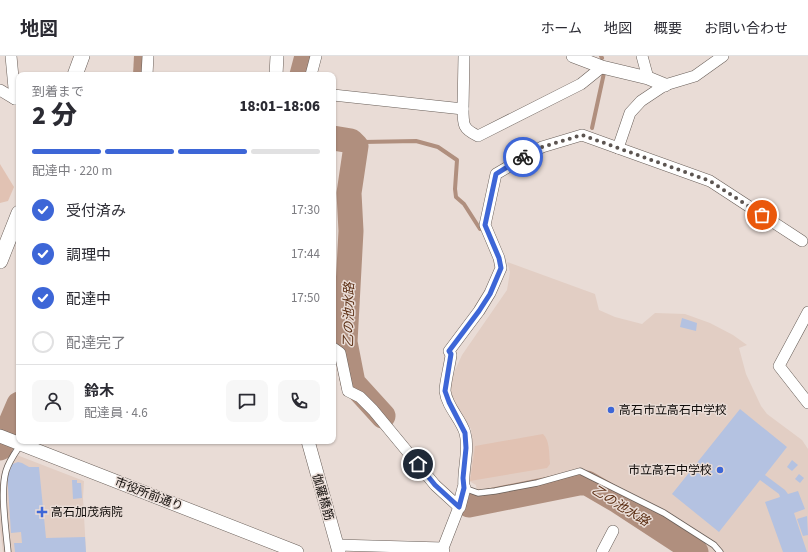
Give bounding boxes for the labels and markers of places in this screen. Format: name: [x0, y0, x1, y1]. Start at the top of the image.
pin: [745, 198, 779, 232]
place label: 高石市立高石中学校: [619, 402, 727, 419]
marker: 高石市立高石中学校: [606, 405, 616, 415]
pin: [401, 447, 435, 481]
place label: 市立高石中学校: [628, 462, 712, 479]
marker: 市立高石中学校: [715, 465, 725, 475]
place label: 高石加茂病院: [51, 504, 123, 521]
marker: 高石加茂病院: [36, 506, 48, 518]

